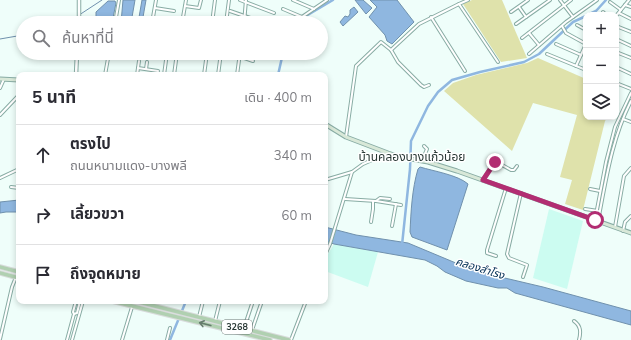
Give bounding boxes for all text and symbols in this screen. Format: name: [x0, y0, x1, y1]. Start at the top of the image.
map controls: [583, 12, 619, 120]
button: +: [583, 12, 619, 48]
search box: [16, 16, 328, 60]
icon: search: [30, 27, 52, 49]
text: ค้นหาที่นี่: [62, 28, 114, 47]
button: −: [583, 48, 619, 84]
button: layers: [583, 84, 619, 120]
text: 5 นาที: [32, 86, 76, 107]
text: เดิน · 400 m: [244, 89, 312, 105]
text: ตรงไป: [70, 134, 111, 153]
icon: ahead: [32, 144, 54, 166]
text: 340 m: [274, 147, 312, 163]
district label: บ้านคลองบางแก้วน้อย: [359, 149, 465, 164]
route end: [486, 153, 504, 171]
text: ถนนหนามแดง-บางพลี: [70, 157, 187, 173]
icon: right: [32, 204, 54, 226]
text: เลี้ยวขวา: [70, 204, 124, 223]
text: 60 m: [282, 207, 312, 223]
route start: [586, 211, 604, 229]
water label: คลองสำโรง: [454, 254, 507, 282]
icon: arrive: [32, 264, 54, 286]
text: ถึงจุดหมาย: [70, 264, 141, 283]
one-way arrow: [199, 320, 212, 328]
road number: 3268: [222, 320, 252, 334]

